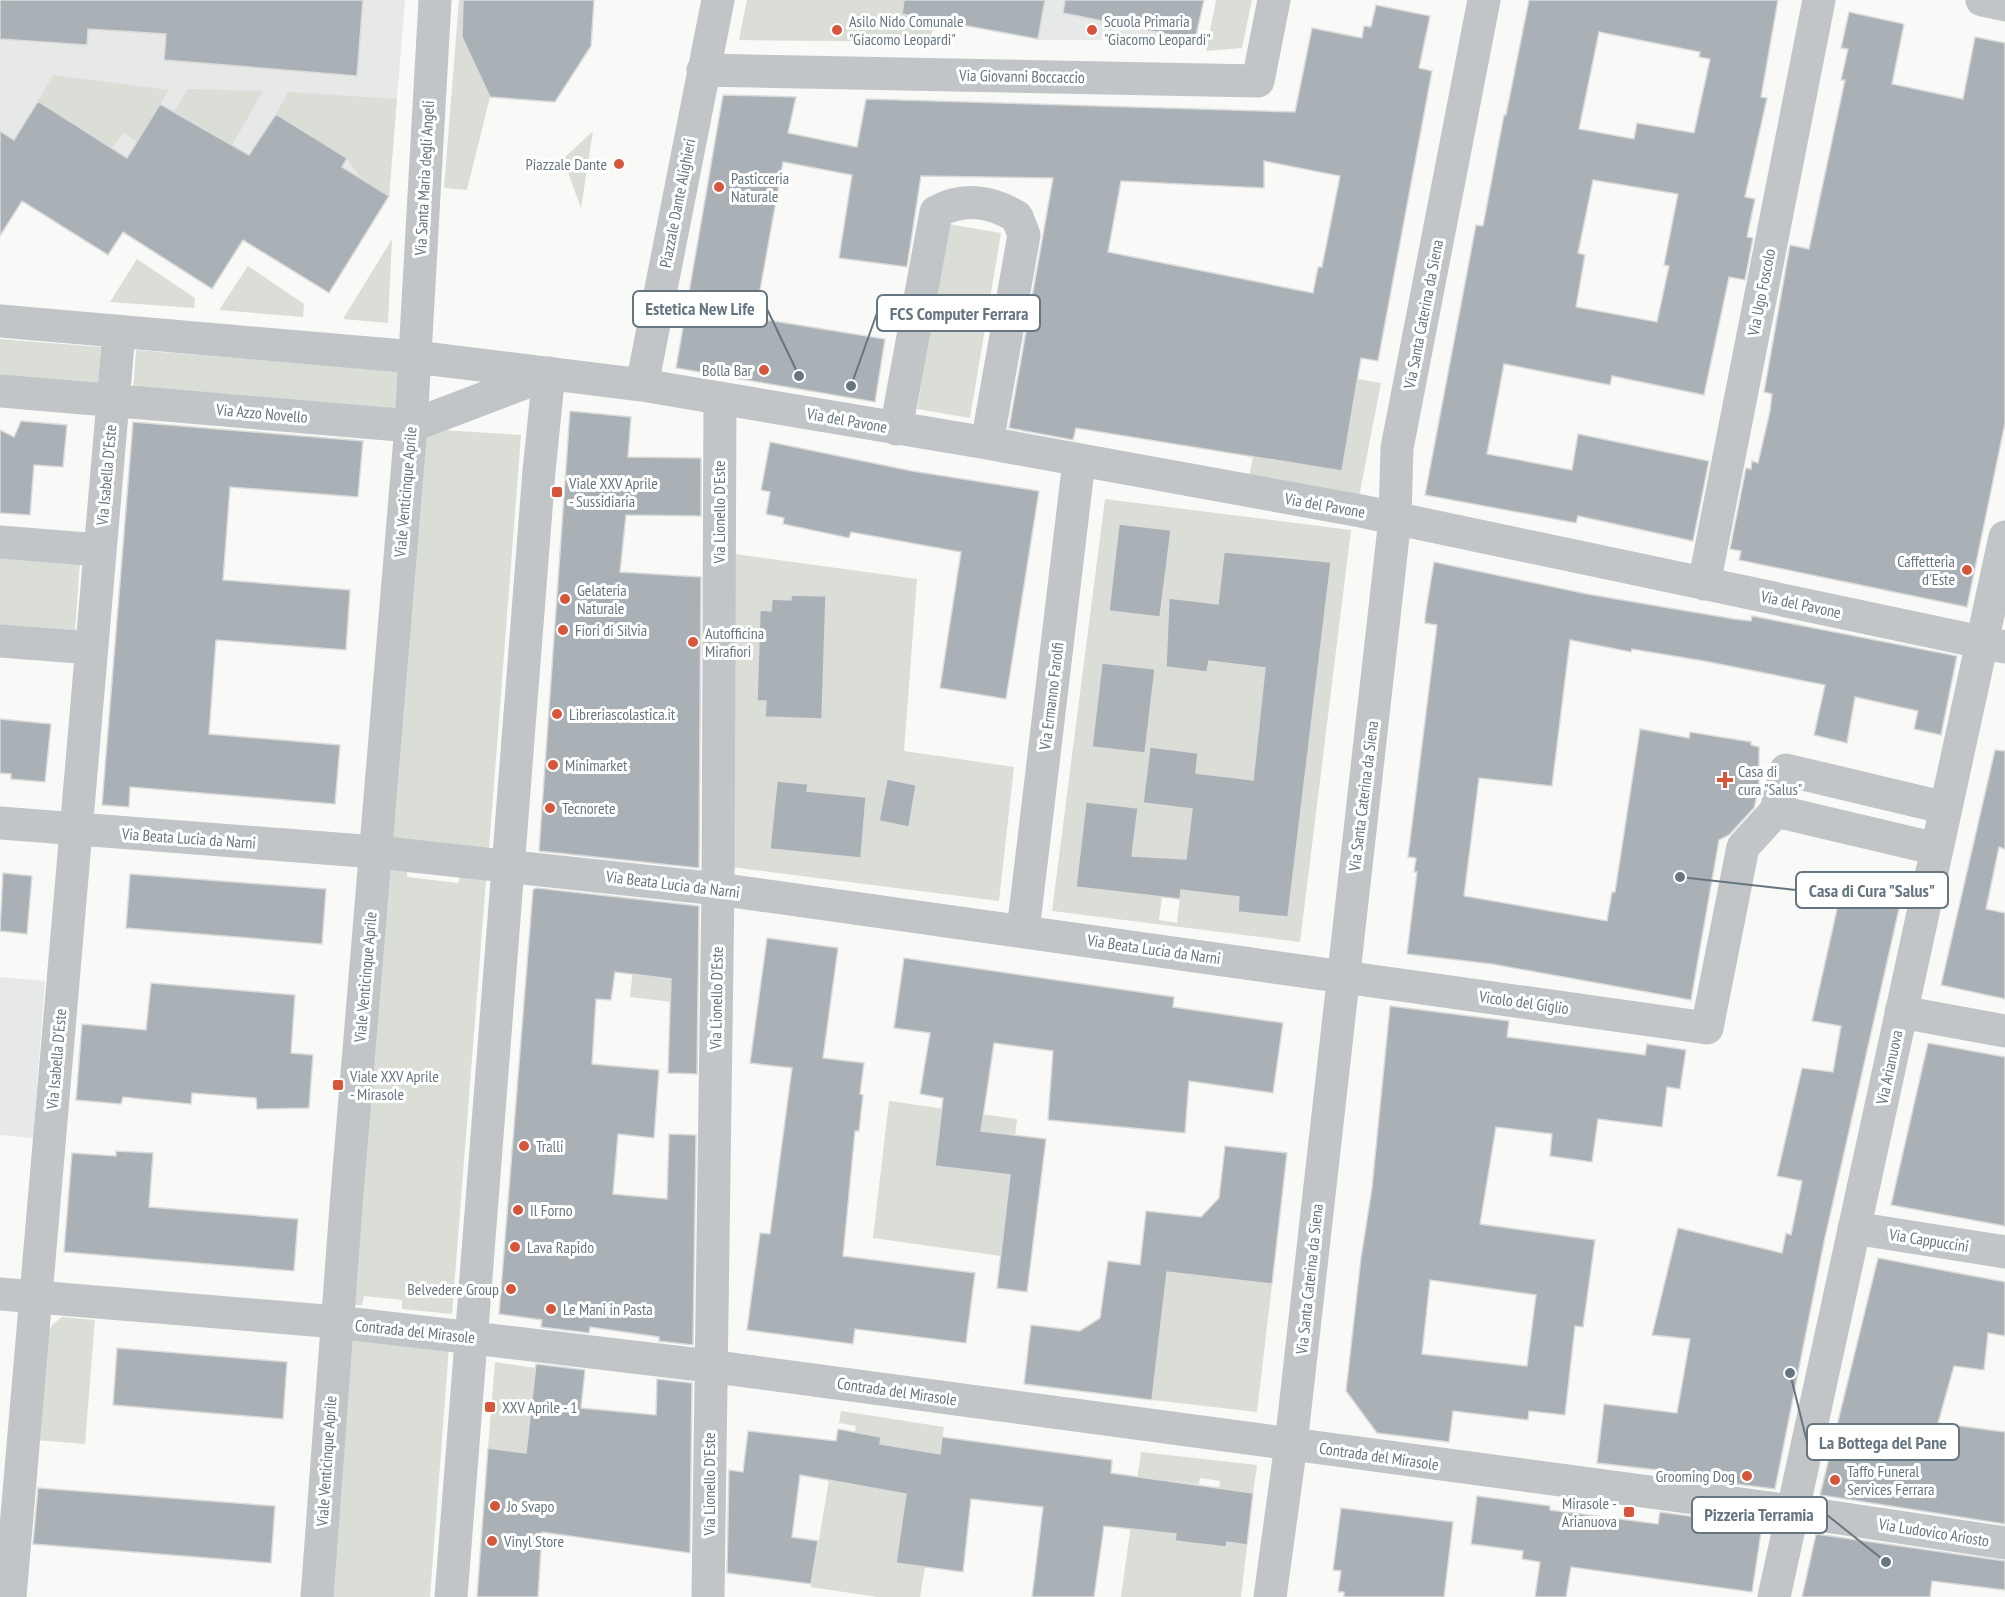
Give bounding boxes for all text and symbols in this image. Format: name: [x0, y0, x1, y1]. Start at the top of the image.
place label: Asilo Nido Comunale "Giacomo Leopardi": [849, 11, 964, 49]
place label: Scuola Primaria "Giacomo Leopardi": [1104, 11, 1211, 49]
marker: Asilo Nido Comunale "Giacomo Leopardi": [830, 23, 844, 37]
marker: Scuola Primaria "Giacomo Leopardi": [1085, 23, 1099, 37]
street label: Via Giovanni Boccaccio: [958, 65, 1085, 87]
street label: Via Santa Maria degli Angeli: [410, 100, 438, 257]
street label: Piazzale Dante Alighieri: [655, 137, 699, 269]
place label: Piazzale Dante: [526, 154, 607, 174]
marker: Piazzale Dante: [612, 157, 626, 171]
place label: Pasticceria Naturale: [731, 168, 789, 206]
marker: Pasticceria Naturale: [712, 180, 726, 194]
street label: Via Santa Caterina da Siena: [1399, 238, 1447, 391]
street label: Via Ugo Foscolo: [1743, 247, 1779, 338]
callout: Estetica New Life: [633, 291, 767, 327]
callout: FCS Computer Ferrara: [877, 295, 1040, 331]
text: Estetica New Life: [645, 297, 755, 320]
text: FCS Computer Ferrara: [890, 302, 1028, 325]
place label: Bolla Bar: [702, 360, 753, 380]
marker: Bolla Bar: [757, 363, 771, 377]
street label: Via Azzo Novello: [214, 399, 309, 427]
street label: Via del Pavone: [804, 403, 889, 437]
street label: Via Isabella D'Este: [92, 424, 120, 527]
street label: Viale Venticinque Aprile: [389, 426, 421, 559]
street label: Via Lionello D'Este: [709, 460, 729, 565]
place label: Viale XXV Aprile - Sussidiaria: [568, 473, 658, 511]
marker: Viale XXV Aprile - Sussidiaria: [550, 485, 564, 499]
street label: Via del Pavone: [1282, 488, 1367, 522]
place label: Caffetteria d'Este: [1897, 551, 1955, 589]
marker: Caffetteria d'Este: [1960, 563, 1974, 577]
place label: Gelateria Naturale: [577, 580, 627, 618]
street label: Via del Pavone: [1758, 586, 1843, 622]
marker: Gelateria Naturale: [558, 592, 572, 606]
place label: Fiori di Silvia: [575, 620, 647, 640]
marker: Fiori di Silvia: [556, 623, 570, 637]
place label: Autofficina Mirafiori: [705, 623, 764, 661]
marker: Autofficina Mirafiori: [686, 635, 700, 649]
street label: Via Ermanno Farolfi: [1034, 641, 1068, 752]
place label: Libreriascolastica.it: [569, 704, 676, 724]
marker: Libreriascolastica.it: [550, 707, 564, 721]
street label: Via Santa Caterina da Siena: [1344, 720, 1382, 873]
place label: Minimarket: [565, 755, 628, 775]
marker: Minimarket: [546, 758, 560, 772]
place label: Casa di cura "Salus": [1738, 761, 1802, 799]
marker: Casa di cura "Salus": [1716, 771, 1734, 789]
place label: Tecnorete: [562, 798, 616, 818]
marker: Tecnorete: [543, 801, 557, 815]
street label: Via Beata Lucia da Narni: [120, 823, 257, 853]
street label: Via Beata Lucia da Narni: [604, 866, 741, 902]
callout: Casa di Cura "Salus": [1796, 872, 1948, 908]
text: Casa di Cura "Salus": [1809, 879, 1935, 902]
street label: Viale Venticinque Aprile: [349, 911, 381, 1044]
street label: Via Beata Lucia da Narni: [1085, 930, 1222, 968]
street label: Via Lionello D'Este: [705, 946, 727, 1051]
street label: Vicolo del Giglio: [1477, 986, 1570, 1018]
street label: Via Isabella D'Este: [42, 1008, 70, 1111]
street label: Via Arianuova: [1871, 1028, 1907, 1107]
place label: Viale XXV Aprile - Mirasole: [349, 1066, 439, 1104]
marker: Viale XXV Aprile - Mirasole: [331, 1078, 345, 1092]
place label: Tralli: [536, 1136, 564, 1156]
marker: Tralli: [517, 1139, 531, 1153]
place label: Il Forno: [530, 1200, 573, 1220]
marker: Il Forno: [511, 1203, 525, 1217]
street label: Via Santa Caterina da Siena: [1291, 1203, 1327, 1356]
street label: Via Cappuccini: [1887, 1224, 1970, 1256]
place label: Lava Rapido: [527, 1237, 594, 1257]
marker: Lava Rapido: [508, 1240, 522, 1254]
place label: Belvedere Group: [407, 1279, 499, 1299]
marker: Belvedere Group: [504, 1282, 518, 1296]
place label: Le Mani in Pasta: [563, 1299, 653, 1319]
marker: Le Mani in Pasta: [544, 1302, 558, 1316]
street label: Contrada del Mirasole: [354, 1315, 476, 1347]
street label: Contrada del Mirasole: [836, 1373, 958, 1409]
street label: Viale Venticinque Aprile: [311, 1395, 341, 1528]
place label: XXV Aprile - 1: [502, 1397, 578, 1417]
marker: XXV Aprile - 1: [483, 1400, 497, 1414]
callout: La Bottega del Pane: [1807, 1424, 1959, 1460]
text: La Bottega del Pane: [1819, 1431, 1947, 1454]
street label: Via Lionello D'Este: [699, 1432, 719, 1537]
street label: Contrada del Mirasole: [1318, 1438, 1440, 1474]
place label: Taffo Funeral Services Ferrara: [1847, 1461, 1935, 1499]
place label: Grooming Dog: [1655, 1466, 1735, 1486]
marker: Grooming Dog: [1740, 1469, 1754, 1483]
marker: Taffo Funeral Services Ferrara: [1828, 1473, 1842, 1487]
place label: Mirasole - Arianuova: [1562, 1493, 1617, 1531]
place label: Jo Svapo: [506, 1496, 555, 1516]
callout: Pizzeria Terramia: [1692, 1497, 1827, 1533]
marker: Jo Svapo: [488, 1499, 502, 1513]
text: Pizzeria Terramia: [1704, 1503, 1814, 1526]
marker: Mirasole - Arianuova: [1622, 1505, 1636, 1519]
street label: Via Ludovico Ariosto: [1876, 1513, 1991, 1551]
place label: Vinyl Store: [503, 1531, 564, 1551]
marker: Vinyl Store: [485, 1534, 499, 1548]

